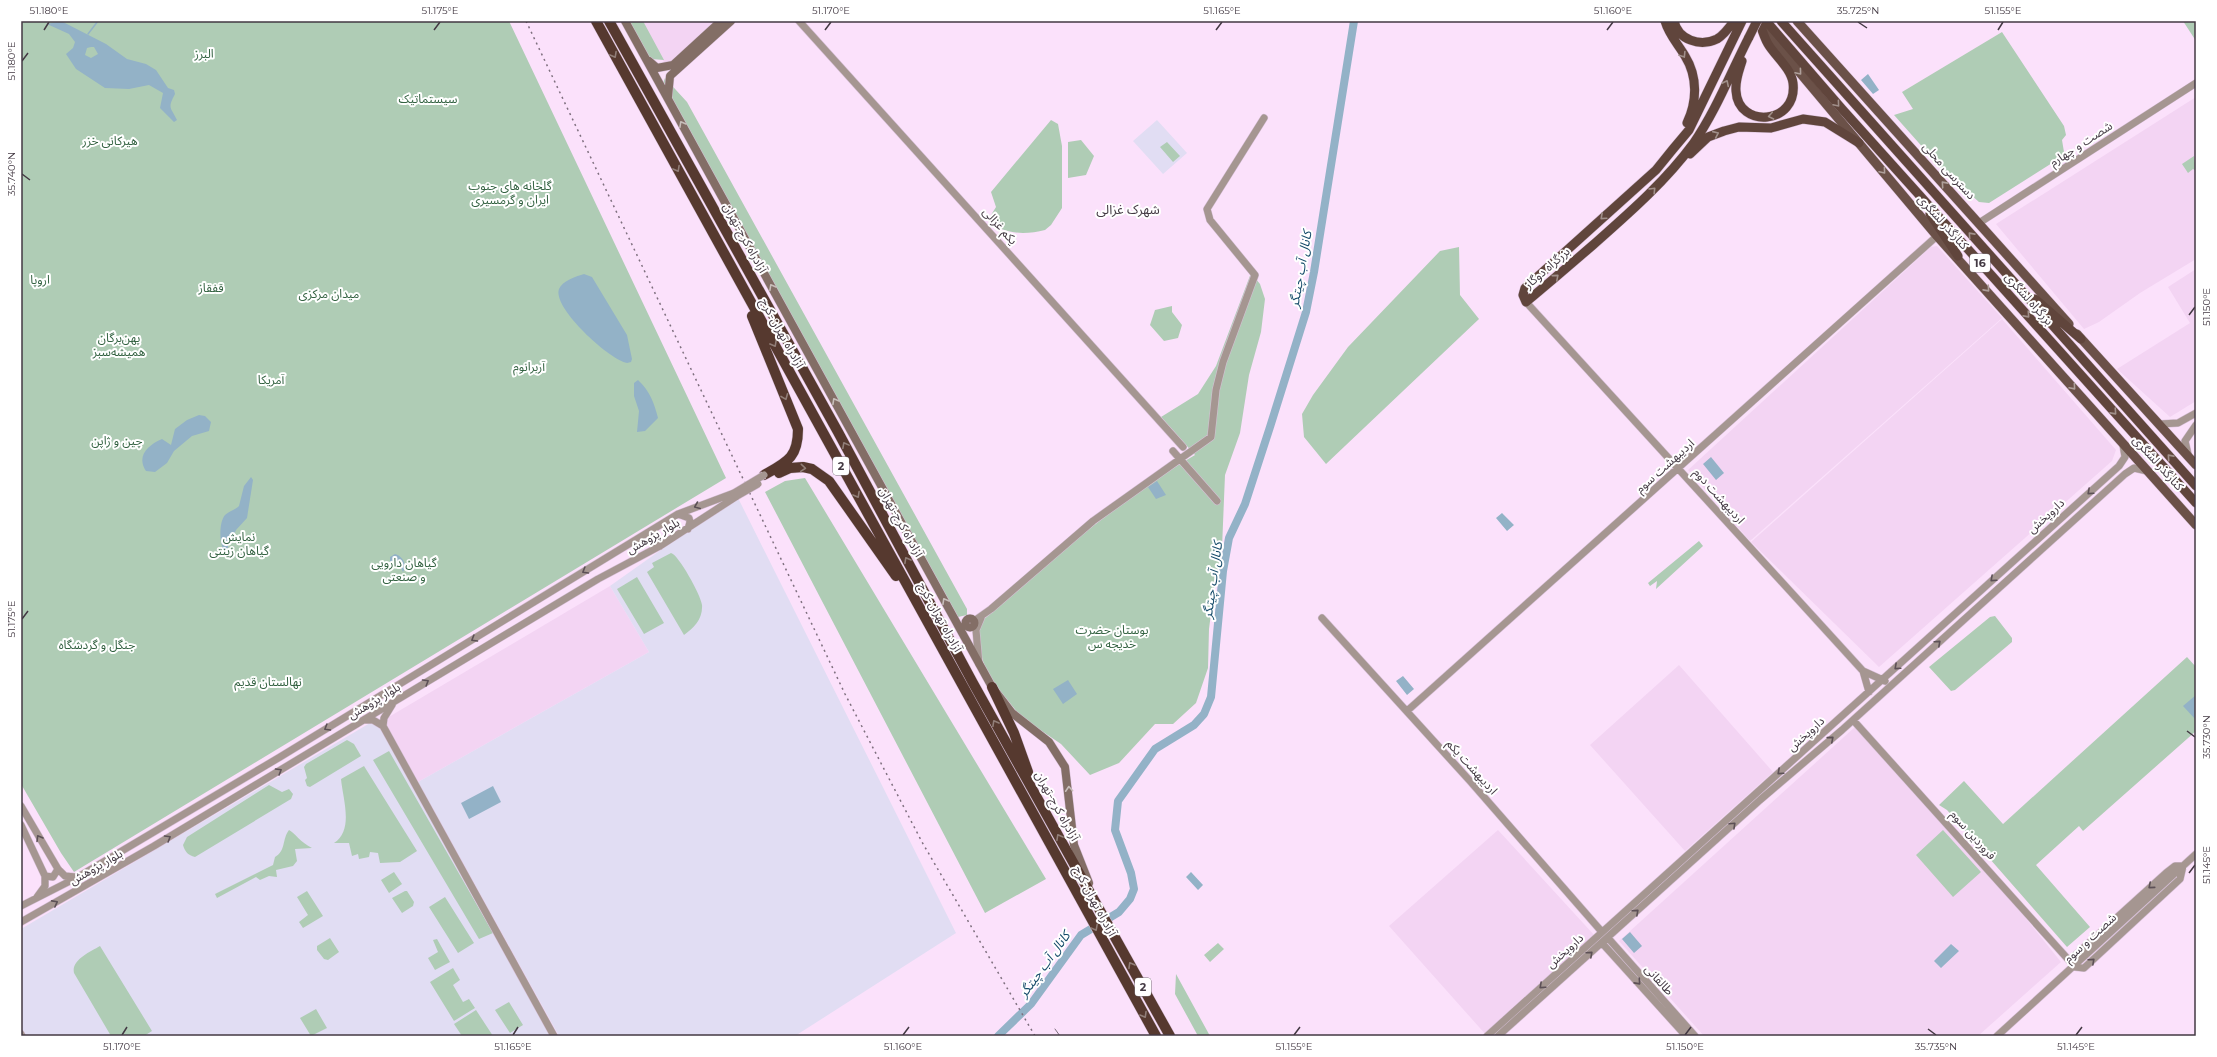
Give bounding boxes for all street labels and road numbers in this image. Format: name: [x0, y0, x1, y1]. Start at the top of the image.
street label: شصت و چهارم: [2046, 118, 2116, 171]
street label: دسترسی محلی: [1920, 139, 1979, 203]
street label: کنارگذر لشگری: [1915, 191, 1973, 253]
street label: آزادراه کرج-تهران: [718, 200, 771, 277]
street label: یکم غزالی: [978, 204, 1021, 249]
street label: بزرگراه دوگاز: [1520, 244, 1573, 292]
road number: 16: [1970, 254, 1990, 272]
street label: بزرگراه لشگری: [2002, 269, 2057, 328]
street label: آزادراه تهران-کرج: [755, 295, 808, 372]
street label: کنارگذر لشگری: [2130, 432, 2188, 494]
street label: اردیبهشت سوم: [1632, 435, 1699, 497]
road number: 2: [833, 457, 849, 475]
street label: اردیبهشت دوم: [1689, 465, 1748, 528]
street label: آزادراه کرج-تهران: [874, 484, 927, 561]
street label: داروپخش: [2024, 495, 2068, 537]
street label: بلوار پژوهش: [624, 514, 682, 558]
street label: آزادراه تهران-کرج: [913, 579, 966, 656]
street label: بلوار پژوهش: [345, 679, 403, 723]
street label: داروپخش: [1784, 713, 1828, 755]
street label: اردیبهشت یکم: [1442, 736, 1501, 799]
street label: آزادراه کرج-تهران: [1030, 768, 1083, 845]
street label: فروردین سوم: [1946, 807, 2000, 864]
street label: بلوار پژوهش: [67, 845, 125, 889]
street label: آزادراه تهران-کرج: [1069, 863, 1121, 940]
street label: شصت و سوم: [2060, 909, 2120, 967]
street label: داروپخش: [1543, 930, 1587, 972]
street label: طالقانی: [1642, 961, 1677, 998]
road number: 2: [1135, 978, 1151, 996]

